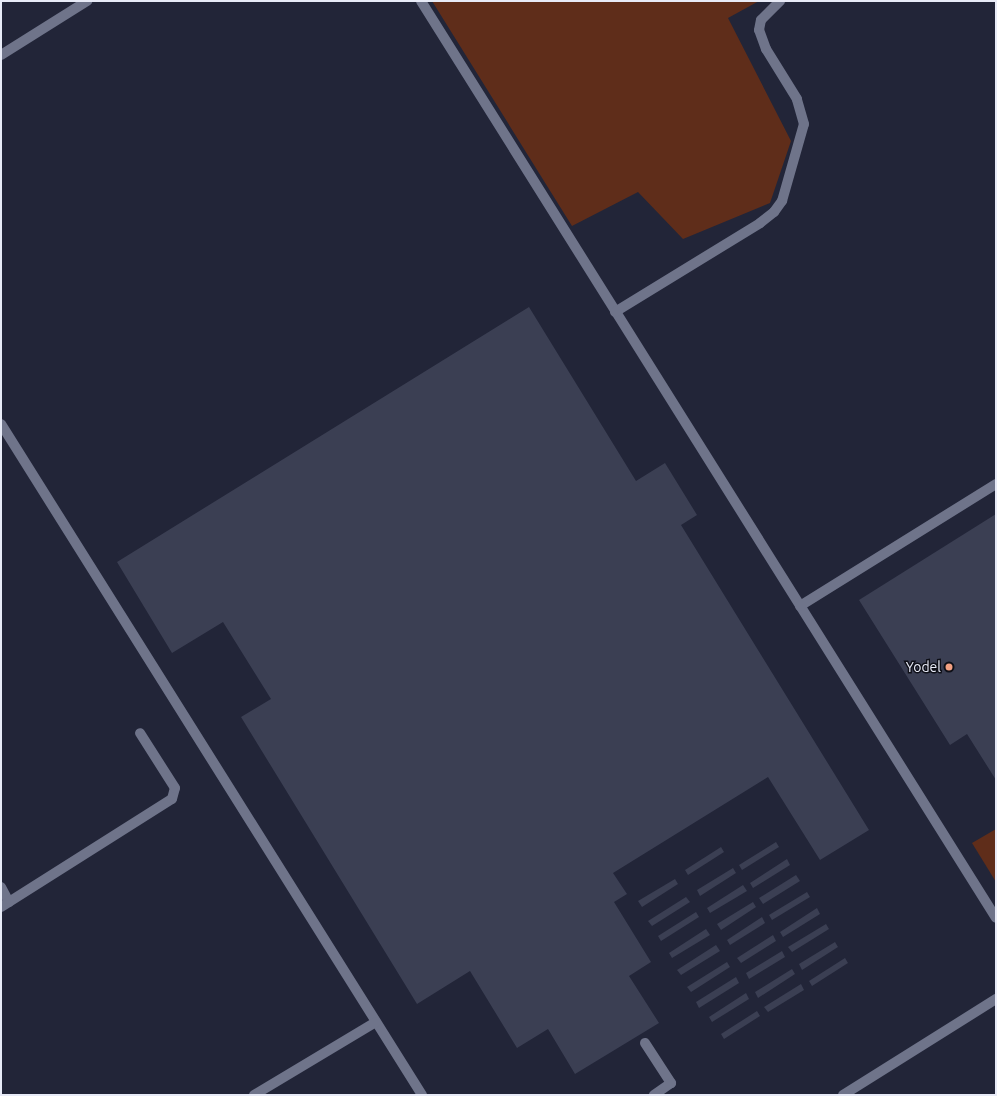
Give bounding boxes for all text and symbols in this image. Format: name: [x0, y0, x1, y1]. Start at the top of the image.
place label: Yodel: [906, 659, 941, 675]
marker: Yodel: [944, 662, 954, 672]

